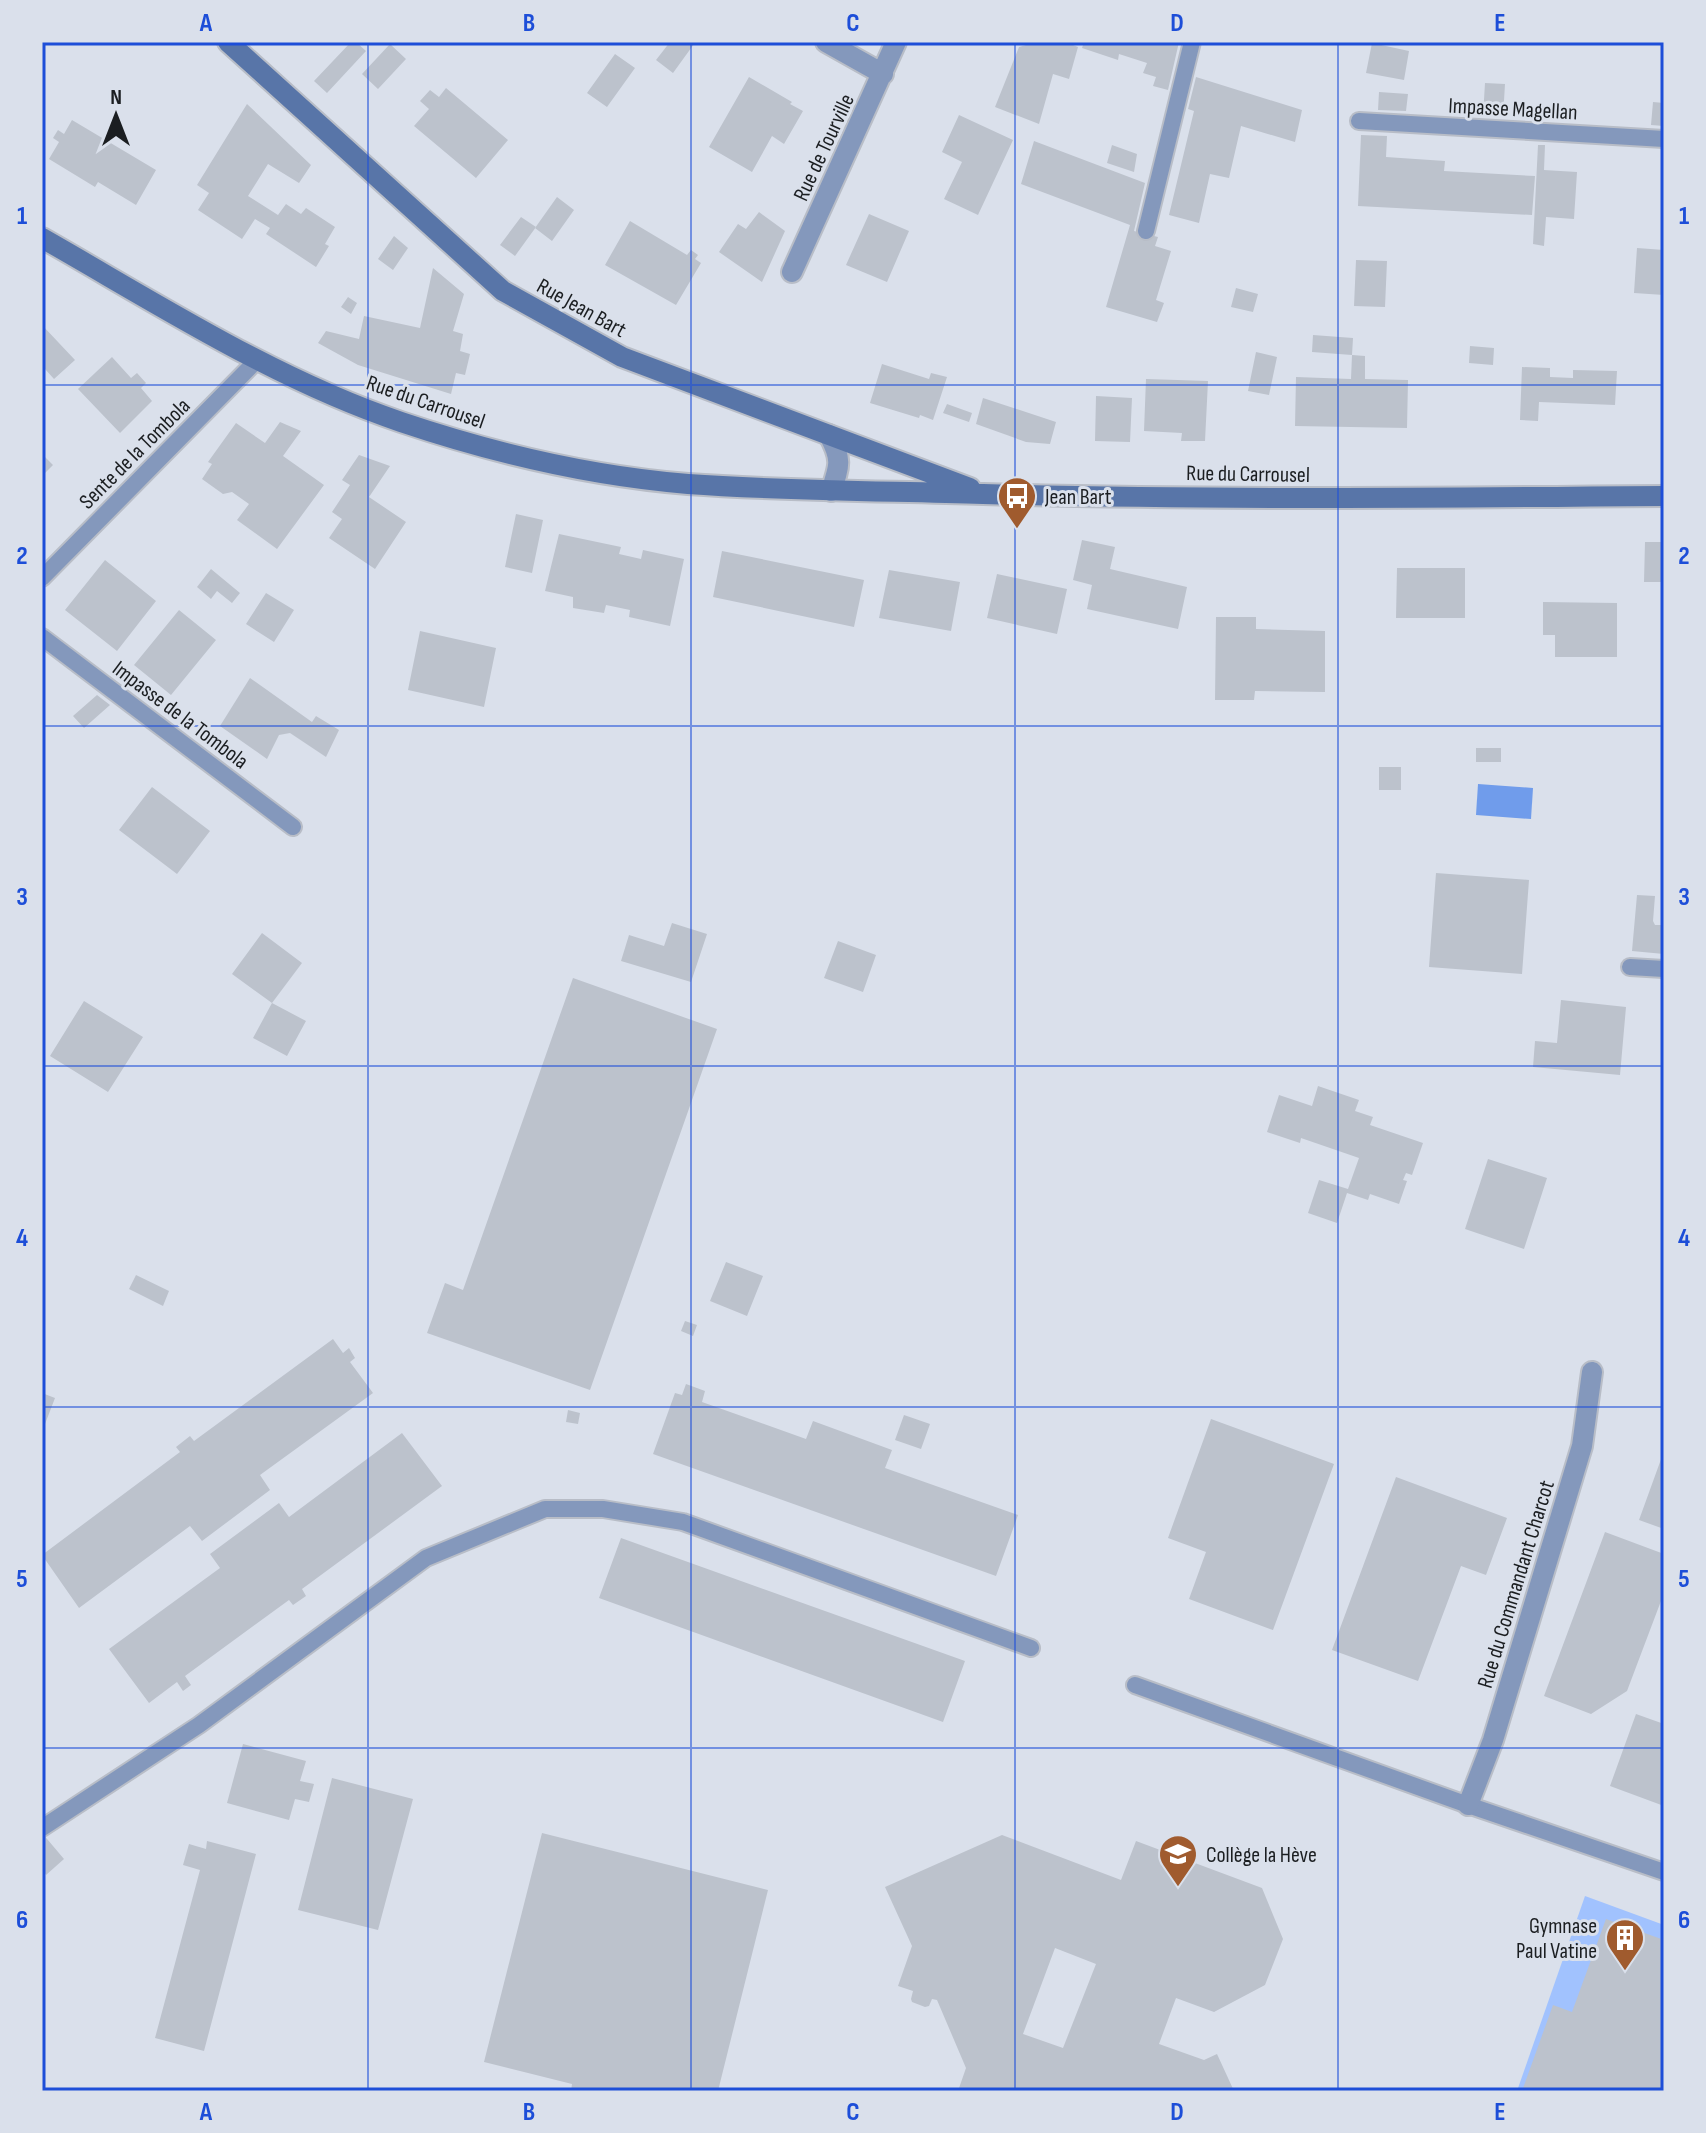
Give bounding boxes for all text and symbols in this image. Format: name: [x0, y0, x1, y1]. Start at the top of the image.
text: A: [199, 8, 213, 39]
text: B: [523, 8, 535, 39]
text: C: [846, 8, 860, 39]
text: D: [1170, 8, 1184, 39]
text: E: [1494, 8, 1506, 39]
north arrow: [76, 76, 156, 156]
text: N: [110, 84, 122, 111]
street label: Rue de Tourville: [788, 90, 861, 206]
street label: Impasse Magellan: [1448, 93, 1578, 126]
text: 1: [17, 201, 27, 232]
text: 1: [1679, 201, 1689, 232]
street label: Rue Jean Bart: [532, 273, 631, 344]
street label: Rue du Carrousel: [363, 370, 488, 435]
street label: Sente de la Tombola: [74, 393, 196, 515]
street label: Rue du Carrousel: [1186, 460, 1310, 489]
bus stop icon: Jean Bart: [996, 475, 1038, 530]
place label: Jean Bart: [1044, 484, 1112, 511]
text: 2: [16, 541, 28, 572]
text: 2: [1678, 541, 1690, 572]
street label: Impasse de la Tombola: [107, 655, 253, 775]
text: 3: [16, 882, 28, 913]
text: 3: [1678, 882, 1690, 913]
text: 4: [16, 1223, 28, 1254]
text: 4: [1678, 1223, 1690, 1254]
street label: Rue du Commandant Charcot: [1472, 1477, 1561, 1692]
text: 5: [16, 1564, 28, 1595]
text: 5: [1678, 1564, 1690, 1595]
school or university icon: Collège la Hève: [1157, 1833, 1199, 1888]
place label: Collège la Hève: [1206, 1842, 1317, 1869]
text: 6: [16, 1905, 28, 1936]
text: 6: [1678, 1905, 1690, 1936]
place label: Gymnase Paul Vatine: [1516, 1913, 1597, 1965]
building icon: Gymnase Paul Vatine: [1604, 1917, 1646, 1972]
text: A: [199, 2097, 213, 2128]
text: B: [523, 2097, 535, 2128]
text: C: [846, 2097, 860, 2128]
text: D: [1170, 2097, 1184, 2128]
text: E: [1494, 2097, 1506, 2128]

